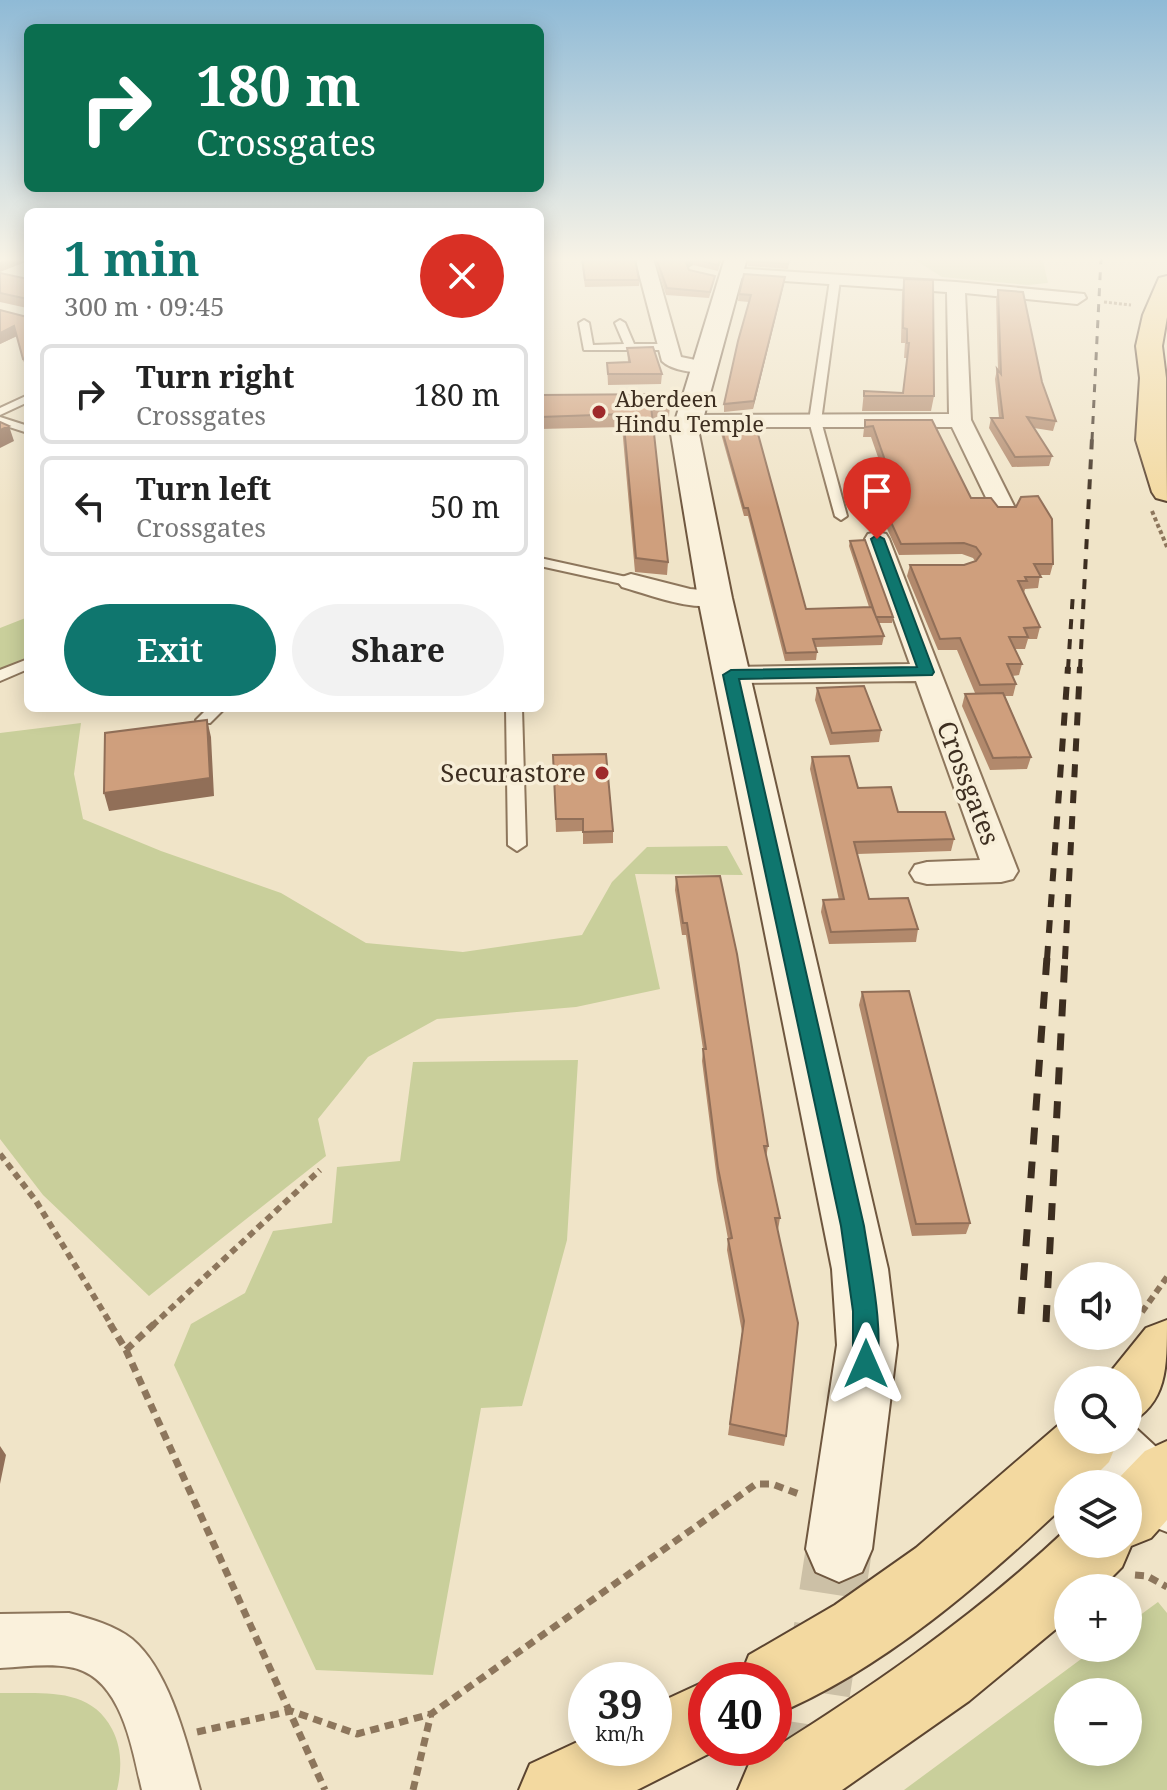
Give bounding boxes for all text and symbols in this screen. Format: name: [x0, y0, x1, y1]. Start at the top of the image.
text: 180 m: [196, 46, 361, 122]
icon: right: [64, 56, 168, 160]
text: Crossgates: [196, 118, 376, 167]
text: 1 min: [64, 225, 200, 290]
button: close: [420, 234, 504, 318]
text: 300 m · 09:45: [64, 288, 225, 324]
text: Turn right: [136, 356, 294, 397]
icon: right: [68, 372, 112, 416]
text: 180 m: [414, 374, 500, 415]
place label: Aberdeen Hindu Temple: [615, 383, 764, 438]
text: Crossgates: [136, 397, 266, 433]
marker: Aberdeen Hindu Temple: [590, 403, 608, 421]
pin: [843, 457, 911, 539]
text: Turn left: [136, 468, 271, 509]
icon: arrive: [855, 469, 899, 513]
icon: left: [68, 484, 112, 528]
text: 50 m: [430, 486, 500, 527]
text: Crossgates: [136, 509, 266, 545]
button: Exit: [64, 604, 276, 696]
button: Share: [292, 604, 504, 696]
street label: Crossgates: [929, 715, 1009, 850]
place label: Securastore: [440, 754, 586, 790]
marker: Securastore: [593, 764, 611, 782]
map controls: [1054, 1262, 1142, 1766]
button: sound: [1054, 1262, 1142, 1350]
position arrow: [824, 1322, 908, 1406]
button: search: [1054, 1366, 1142, 1454]
button: layers: [1054, 1470, 1142, 1558]
button: +: [1054, 1574, 1142, 1662]
speed limit sign: 40: [688, 1662, 792, 1766]
text: 39: [597, 1676, 643, 1731]
button: −: [1054, 1678, 1142, 1766]
text: km/h: [595, 1720, 645, 1747]

